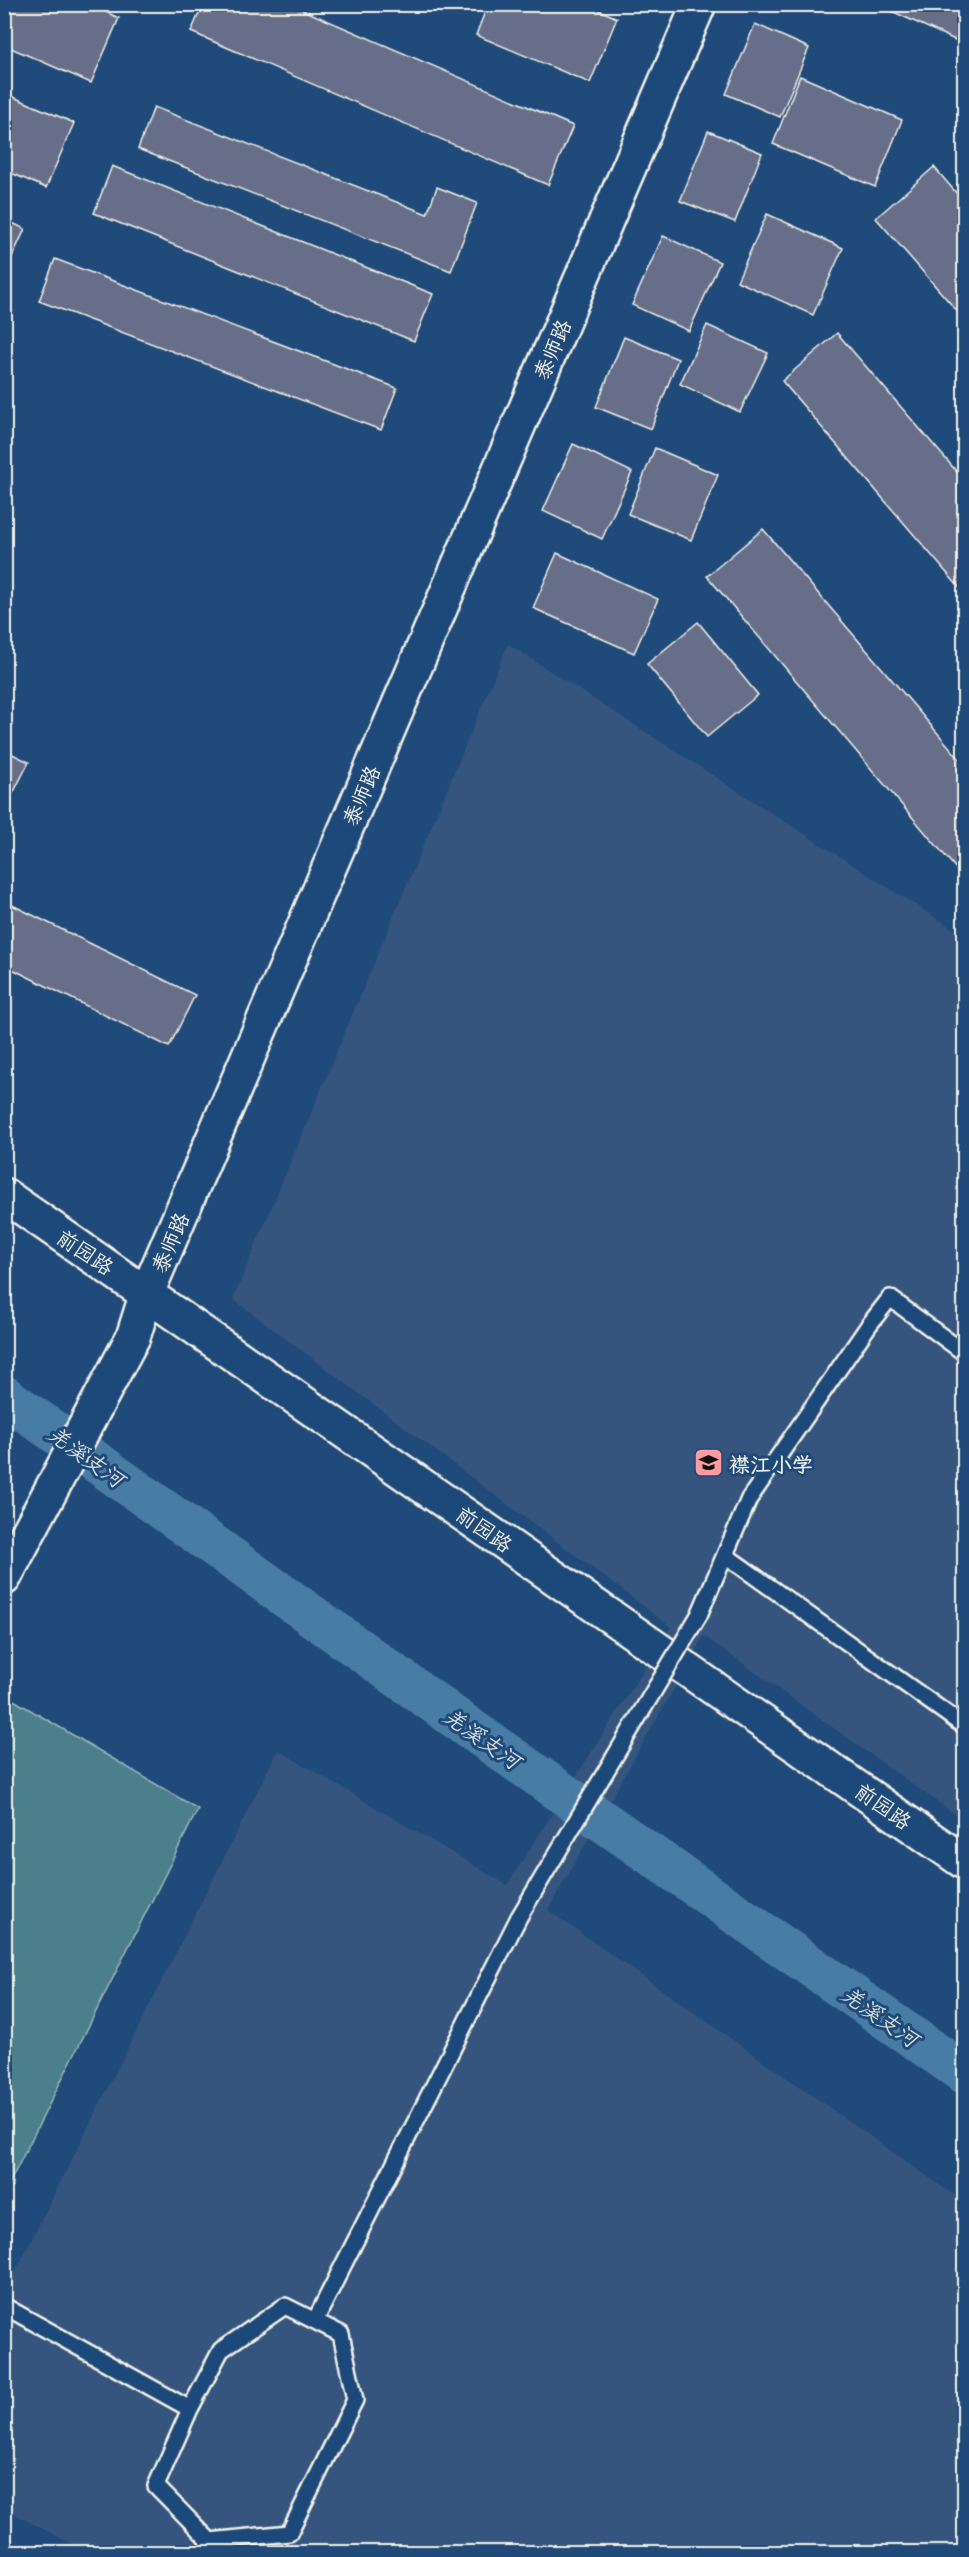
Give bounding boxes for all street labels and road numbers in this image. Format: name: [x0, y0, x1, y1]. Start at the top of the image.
street label: 泰师路: [524, 314, 578, 384]
street label: 泰师路: [333, 760, 387, 830]
street label: 泰师路: [142, 1207, 196, 1277]
street label: 前园路: [51, 1220, 121, 1282]
street label: 前园路: [450, 1497, 520, 1559]
street label: 前园路: [849, 1774, 919, 1836]

